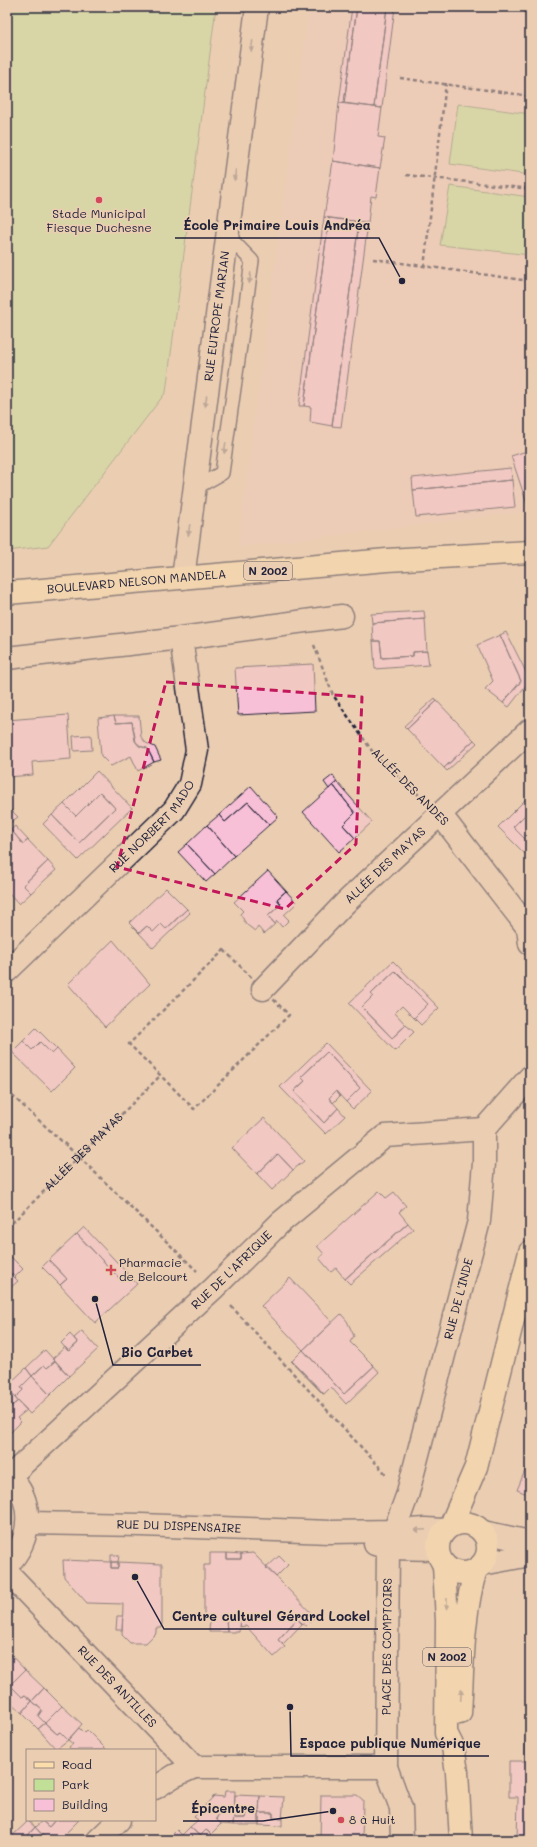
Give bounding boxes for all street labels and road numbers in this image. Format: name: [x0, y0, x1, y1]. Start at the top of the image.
street label: RUE EUTROPE MARIAN: [200, 250, 232, 382]
road number: N 2002: [244, 562, 292, 580]
street label: BOULEVARD NELSON MANDELA: [46, 565, 227, 597]
street label: ALLÉE DES ANDES: [369, 744, 453, 829]
street label: RUE NORBERT MADO: [105, 777, 197, 876]
street label: ALLÉE DES MAYAS: [341, 823, 429, 906]
street label: ALLÉE DES MAYAS: [40, 1108, 126, 1194]
street label: RUE DE L'AFRIQUE: [187, 1226, 275, 1312]
street label: RUE DE L'INDE: [439, 1256, 476, 1341]
street label: RUE DU DISPENSAIRE: [116, 1516, 242, 1536]
street label: PLACE DES COMPTOIRS: [377, 1578, 395, 1715]
street label: RUE DES ANTILLES: [75, 1642, 161, 1731]
road number: N 2002: [423, 1648, 471, 1666]

